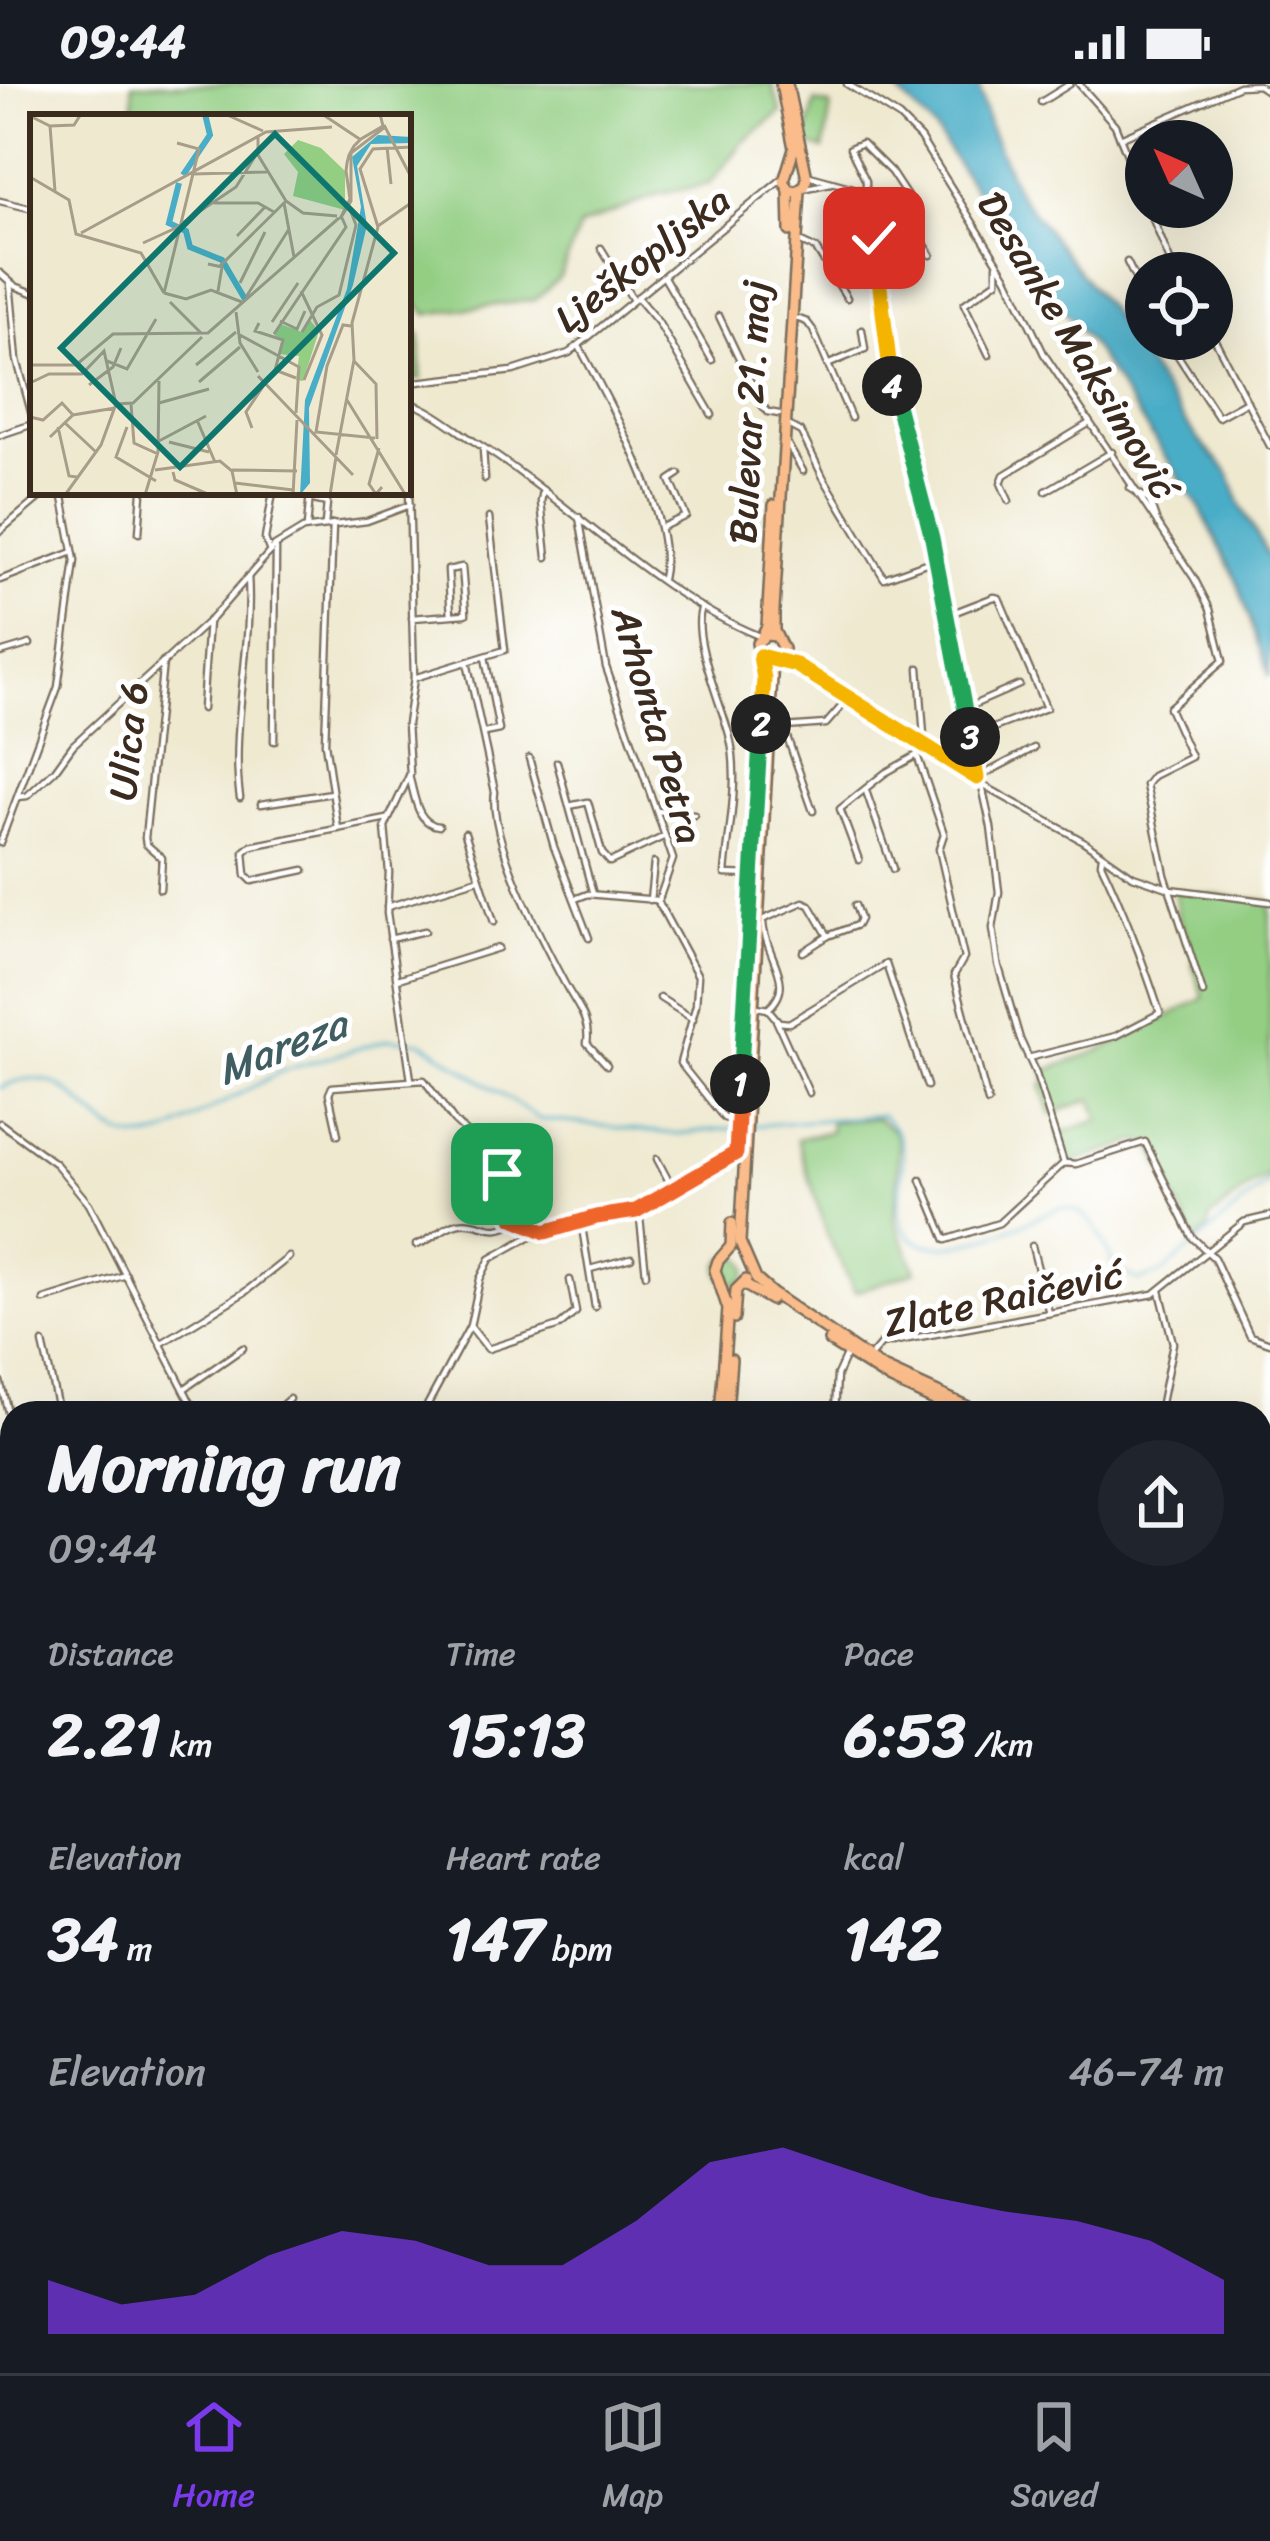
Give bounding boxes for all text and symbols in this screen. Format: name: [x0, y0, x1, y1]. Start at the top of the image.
text: 09:44: [60, 2, 186, 82]
inset map: [30, 114, 411, 495]
north arrow: [1125, 120, 1233, 228]
map controls: [1125, 120, 1233, 360]
street label: Lješkopljska: [538, 167, 746, 351]
street label: Desanke Maksimović: [958, 177, 1200, 516]
pin: [823, 187, 925, 289]
icon: check: [841, 205, 907, 271]
button: locate: [1125, 252, 1233, 360]
street label: Bulevar 21. maj: [708, 278, 790, 546]
pin: 4: [862, 356, 922, 416]
text: 4: [882, 357, 902, 415]
street label: Arhonta Petra: [591, 597, 725, 852]
street label: Ulica 6: [87, 678, 169, 804]
pin: 2: [731, 694, 791, 754]
text: 2: [751, 695, 771, 753]
pin: 3: [940, 707, 1000, 767]
text: 3: [961, 708, 979, 766]
water label: Mareza: [205, 986, 362, 1107]
pin: 1: [710, 1054, 770, 1114]
text: 1: [733, 1055, 747, 1113]
pin: [451, 1123, 553, 1225]
icon: arrive: [469, 1141, 535, 1207]
street label: Zlate Raičević: [877, 1238, 1132, 1357]
text: Morning run: [48, 1410, 401, 1527]
button: share: [1098, 1440, 1224, 1566]
text: 09:44: [48, 1514, 157, 1583]
text: Distance: [48, 1625, 173, 1683]
text: Time: [446, 1625, 516, 1683]
text: Pace: [844, 1625, 914, 1683]
text: 2.21: [48, 1683, 161, 1789]
text: 15:13: [446, 1683, 585, 1789]
text: 6:53: [844, 1683, 966, 1789]
text: km: [161, 1716, 213, 1774]
text: /km: [966, 1716, 1034, 1774]
text: Elevation: [48, 1829, 182, 1887]
text: Heart rate: [446, 1829, 601, 1887]
text: kcal: [844, 1829, 904, 1887]
text: 34: [48, 1887, 118, 1993]
text: 147: [446, 1887, 544, 1993]
text: 142: [844, 1887, 942, 1993]
text: m: [118, 1920, 152, 1978]
text: bpm: [544, 1920, 613, 1978]
text: Elevation: [48, 2037, 206, 2106]
text: 46–74 m: [1069, 2037, 1224, 2106]
tab: Home: [172, 2394, 255, 2524]
tab: Map: [600, 2394, 666, 2524]
tab: Saved: [1011, 2394, 1098, 2524]

